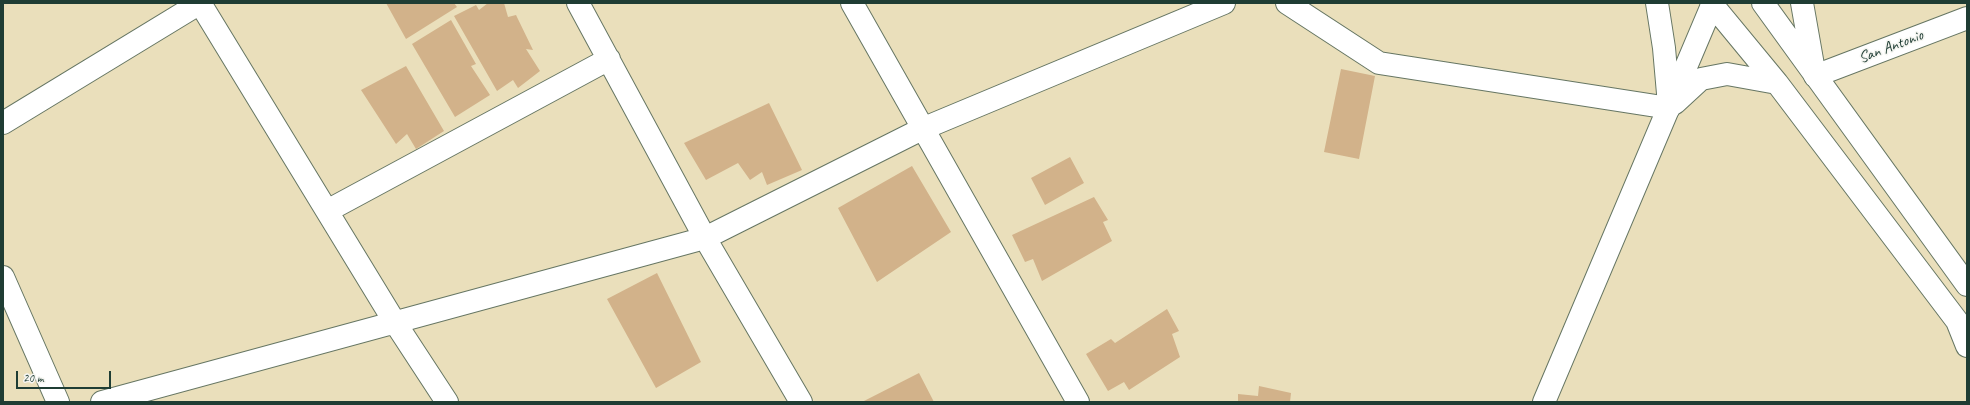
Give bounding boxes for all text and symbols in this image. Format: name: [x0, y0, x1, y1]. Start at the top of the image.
street label: San Antonio: [1856, 26, 1926, 68]
scale bar: [18, 363, 113, 389]
text: 20 m: [23, 370, 43, 386]

